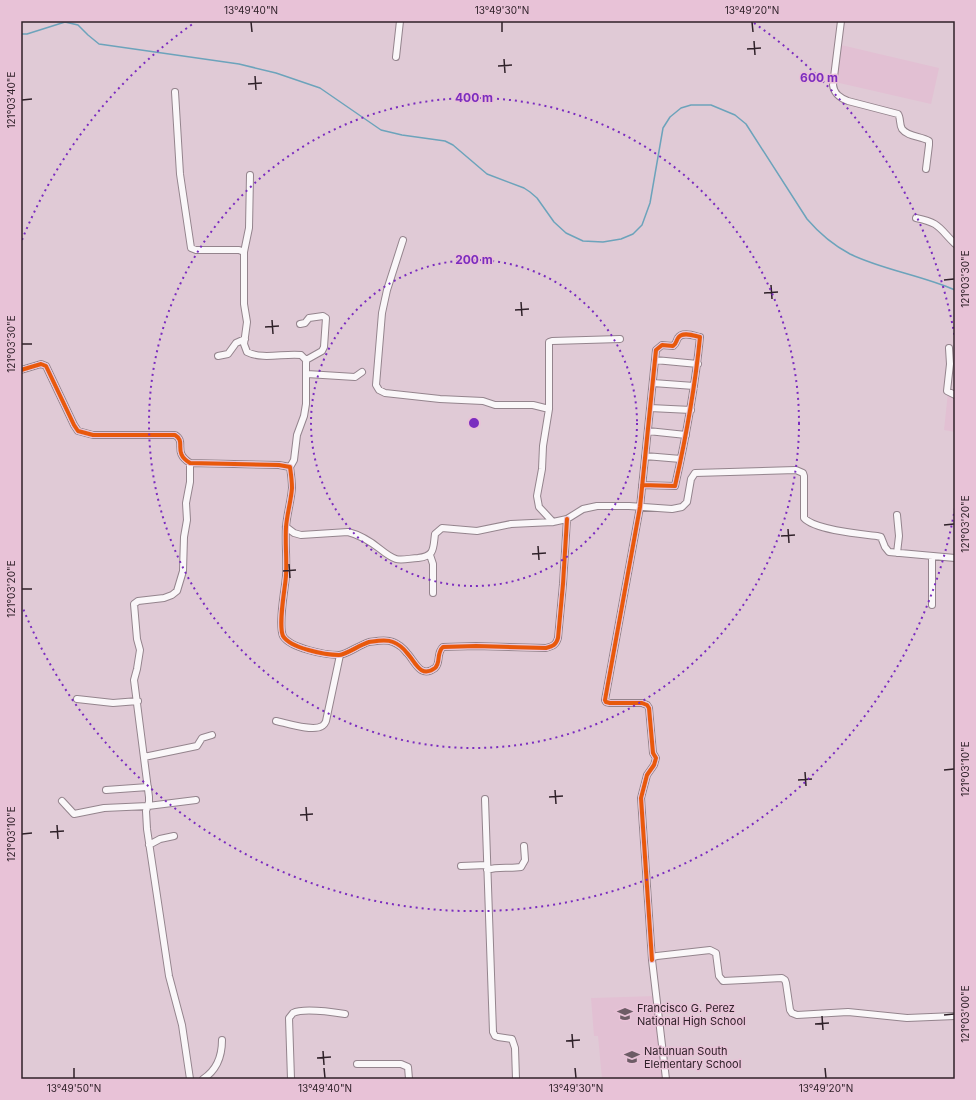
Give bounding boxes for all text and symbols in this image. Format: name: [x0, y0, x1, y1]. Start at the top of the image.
text: 13°49'40"N: [224, 4, 278, 16]
text: 13°49'30"N: [475, 4, 529, 16]
text: 13°49'20"N: [725, 4, 779, 16]
text: 600 m: [800, 70, 838, 85]
text: 121°03'40"E: [5, 71, 17, 129]
text: 400 m: [455, 90, 493, 105]
text: 121°03'30"E: [959, 250, 971, 308]
text: 200 m: [455, 252, 493, 267]
text: 121°03'30"E: [5, 315, 17, 373]
centre of rings: [467, 416, 481, 430]
text: 121°03'20"E: [959, 495, 971, 553]
text: 121°03'20"E: [5, 560, 17, 618]
text: 121°03'10"E: [959, 741, 971, 797]
text: 121°03'10"E: [5, 806, 17, 862]
text: 121°03'00"E: [959, 985, 971, 1043]
place label: Francisco G. Perez National High School: [637, 1001, 746, 1028]
school or university icon: Francisco G. Perez National High School: [616, 1005, 634, 1023]
place label: Natunuan South Elementary School: [644, 1044, 741, 1071]
school or university icon: Natunuan South Elementary School: [623, 1048, 641, 1066]
text: 13°49'50"N: [47, 1082, 101, 1094]
text: 13°49'40"N: [298, 1082, 352, 1094]
text: 13°49'30"N: [549, 1082, 603, 1094]
text: 13°49'20"N: [799, 1082, 853, 1094]

